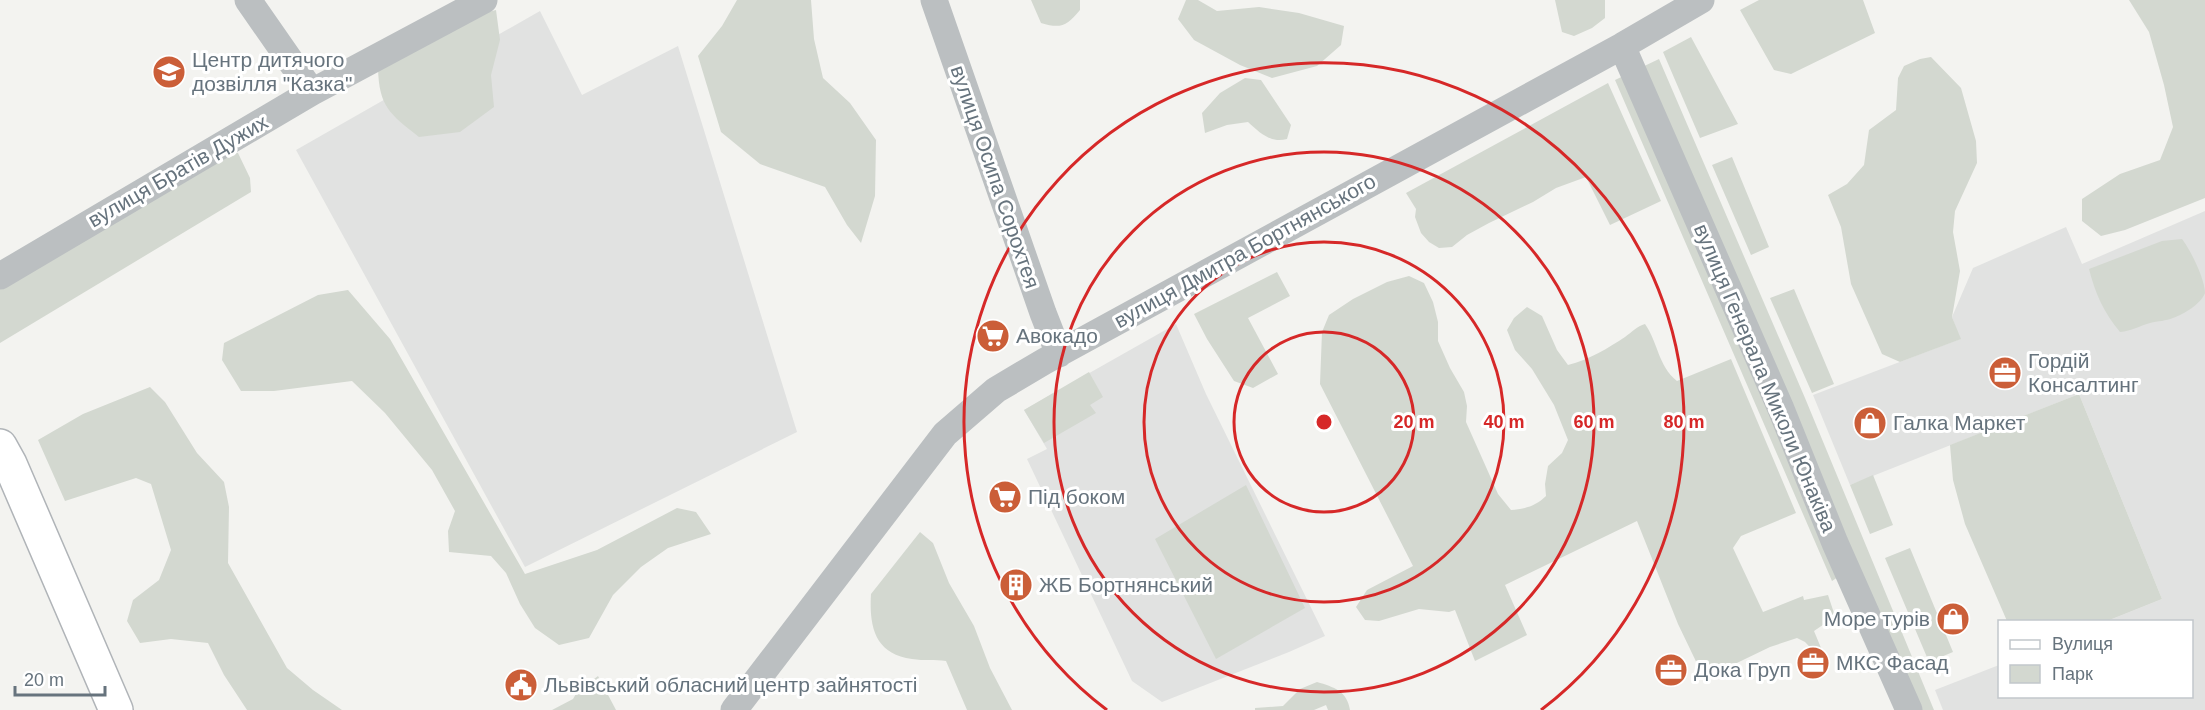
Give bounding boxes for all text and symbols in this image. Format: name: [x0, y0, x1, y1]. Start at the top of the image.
place label: Центр дитячого дозвілля "Казка": [192, 48, 352, 95]
school or university icon: Центр дитячого дозвілля "Казка": [151, 54, 187, 90]
street label: вулиця Осипа Сорохтея: [946, 62, 1044, 291]
street label: вулиця Братів Дужих: [84, 109, 272, 231]
street label: вулиця Дмитра Бортнянського: [1110, 169, 1380, 332]
street label: вулиця Генерала Миколи Юнаківа: [1690, 220, 1841, 536]
supermarket icon: Авокадо: [975, 318, 1011, 354]
place label: Авокадо: [1016, 324, 1098, 347]
place label: Гордій Консалтинг: [2028, 349, 2139, 396]
office icon: Гордій Консалтинг: [1987, 355, 2023, 391]
shop icon: Галка Маркет: [1852, 405, 1888, 441]
place label: Галка Маркет: [1893, 411, 2026, 434]
centre of rings: [1314, 412, 1334, 432]
text: 20 m: [1393, 412, 1435, 432]
text: 40 m: [1483, 412, 1525, 432]
text: 60 m: [1573, 412, 1615, 432]
text: 80 m: [1663, 412, 1705, 432]
supermarket icon: Під боком: [987, 479, 1023, 515]
place label: Під боком: [1028, 485, 1125, 508]
building icon: ЖБ Бортнянський: [998, 567, 1034, 603]
place label: ЖБ Бортнянський: [1039, 573, 1213, 596]
shop icon: Море турів: [1935, 601, 1971, 637]
place label: Море турів: [1824, 607, 1930, 630]
legend: [1998, 620, 2193, 698]
text: Вулиця: [2052, 634, 2113, 654]
office icon: МКС Фасад: [1795, 645, 1831, 681]
place label: МКС Фасад: [1836, 651, 1949, 674]
office icon: Дока Груп: [1653, 652, 1689, 688]
place label: Дока Груп: [1694, 658, 1791, 681]
scale bar: [15, 659, 105, 697]
text: Парк: [2052, 664, 2093, 684]
public building icon: Львівський обласний центр зайнятості: [503, 667, 539, 703]
text: 20 m: [24, 670, 64, 690]
place label: Львівський обласний центр зайнятості: [544, 673, 918, 696]

